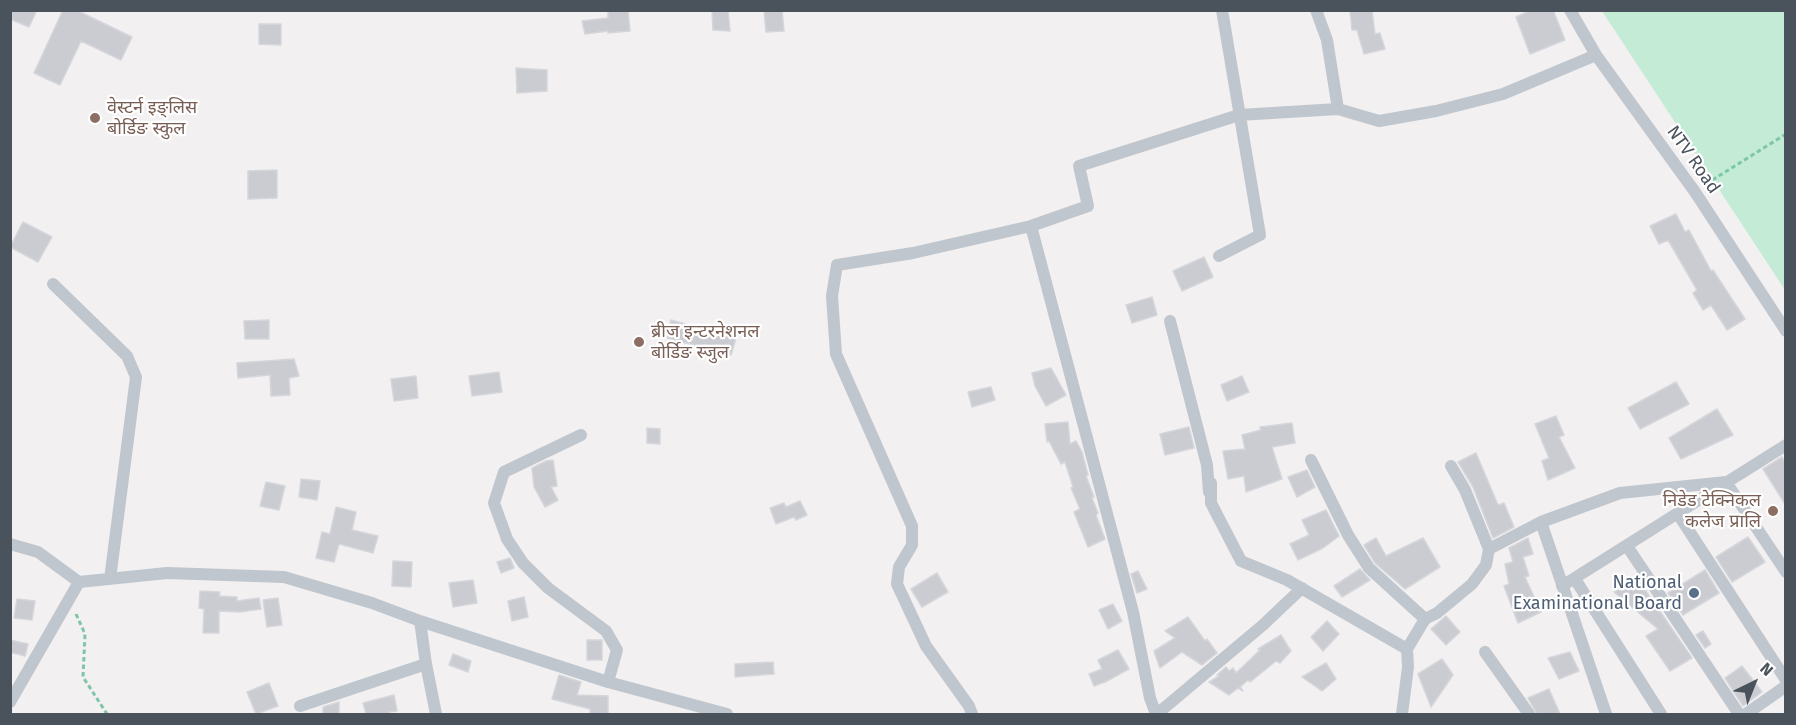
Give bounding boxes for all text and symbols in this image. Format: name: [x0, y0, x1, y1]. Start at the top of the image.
place label: वेस्टर्न इङ्लिस बोर्डिङ स्कुल: [107, 97, 197, 140]
marker: वेस्टर्न इङ्लिस बोर्डिङ स्कुल: [88, 111, 102, 125]
street label: NTV Road: [1662, 122, 1724, 198]
place label: ब्रीज इन्टरनेशनल बोर्डिङ स्जुल: [651, 321, 759, 364]
marker: ब्रीज इन्टरनेशनल बोर्डिङ स्जुल: [632, 335, 646, 349]
place label: निडेड टेक्निकल कलेज प्रालि: [1663, 490, 1761, 532]
marker: निडेड टेक्निकल कलेज प्रालि: [1766, 504, 1780, 518]
place label: National Examinational Board: [1513, 572, 1682, 614]
marker: National Examinational Board: [1687, 586, 1701, 600]
north arrow: [1724, 653, 1784, 713]
text: N: [1756, 659, 1777, 680]

